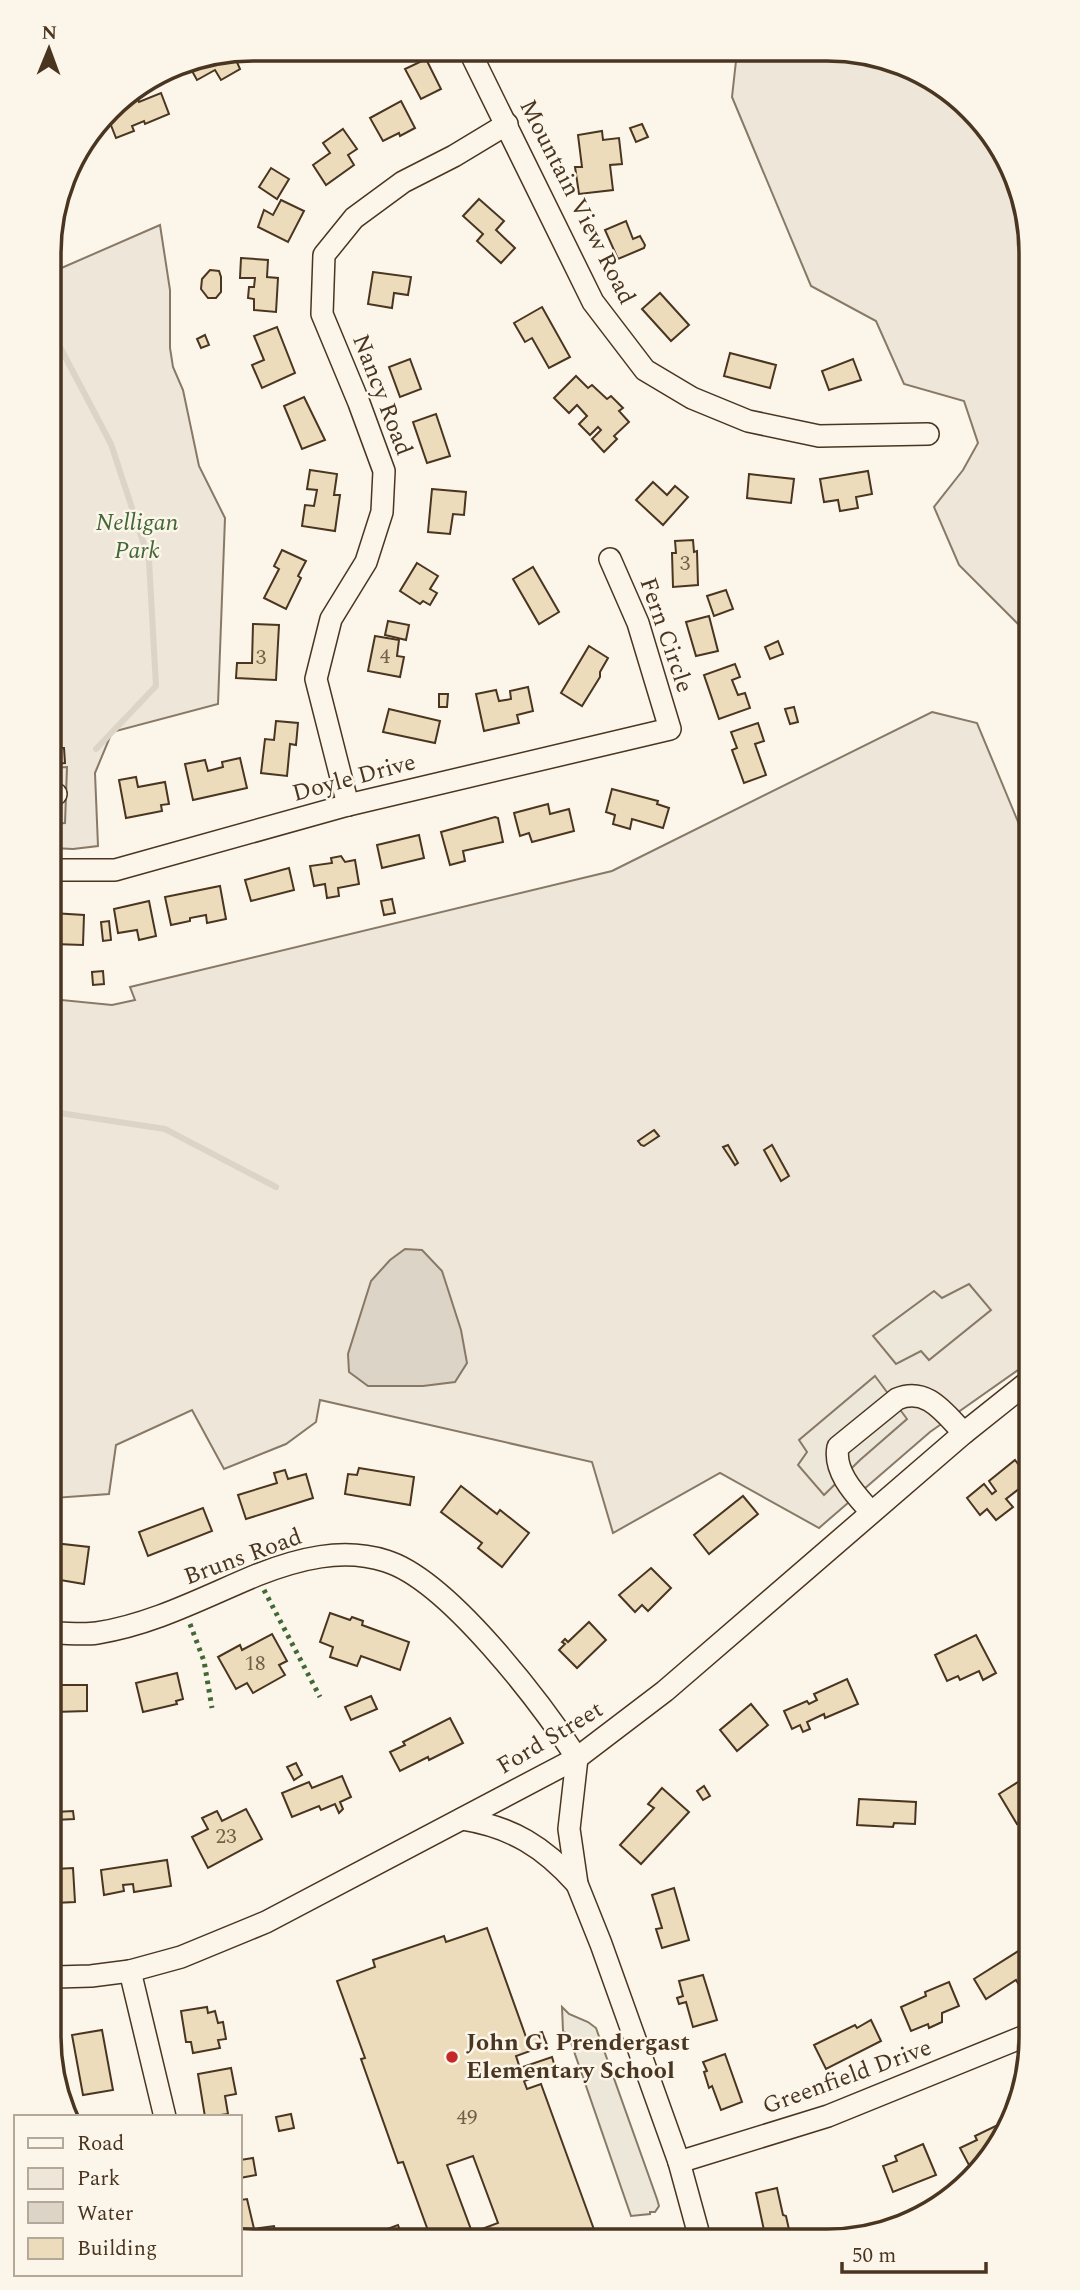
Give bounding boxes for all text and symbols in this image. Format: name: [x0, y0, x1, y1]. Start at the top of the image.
north arrow: [14, 14, 84, 84]
text: N: [41, 19, 57, 48]
street label: Mountain View Road: [510, 93, 644, 311]
street label: Nancy Road: [342, 329, 422, 461]
park label: Nelligan Park: [96, 505, 179, 569]
house number: 3: [680, 548, 691, 580]
street label: Fern Circle: [629, 573, 703, 697]
house number: 4: [380, 641, 391, 673]
house number: 3: [256, 642, 267, 674]
street label: Doyle Drive: [288, 744, 420, 812]
street label: Bruns Road: [179, 1519, 307, 1595]
house number: 18: [245, 1648, 266, 1680]
street label: Ford Street: [490, 1692, 610, 1784]
house number: 23: [216, 1821, 237, 1853]
place label: John G. Prendergast Elementary School: [466, 2025, 690, 2089]
street label: Greenfield Drive: [757, 2030, 937, 2124]
marker: John G. Prendergast Elementary School: [444, 2049, 460, 2065]
house number: 49: [457, 2102, 478, 2134]
legend: [14, 2115, 242, 2276]
text: Road: [77, 2128, 124, 2160]
text: Park: [77, 2163, 121, 2195]
text: Water: [77, 2198, 133, 2230]
scale bar: [842, 2230, 986, 2274]
text: Building: [77, 2233, 157, 2265]
text: 50 m: [852, 2240, 896, 2272]

